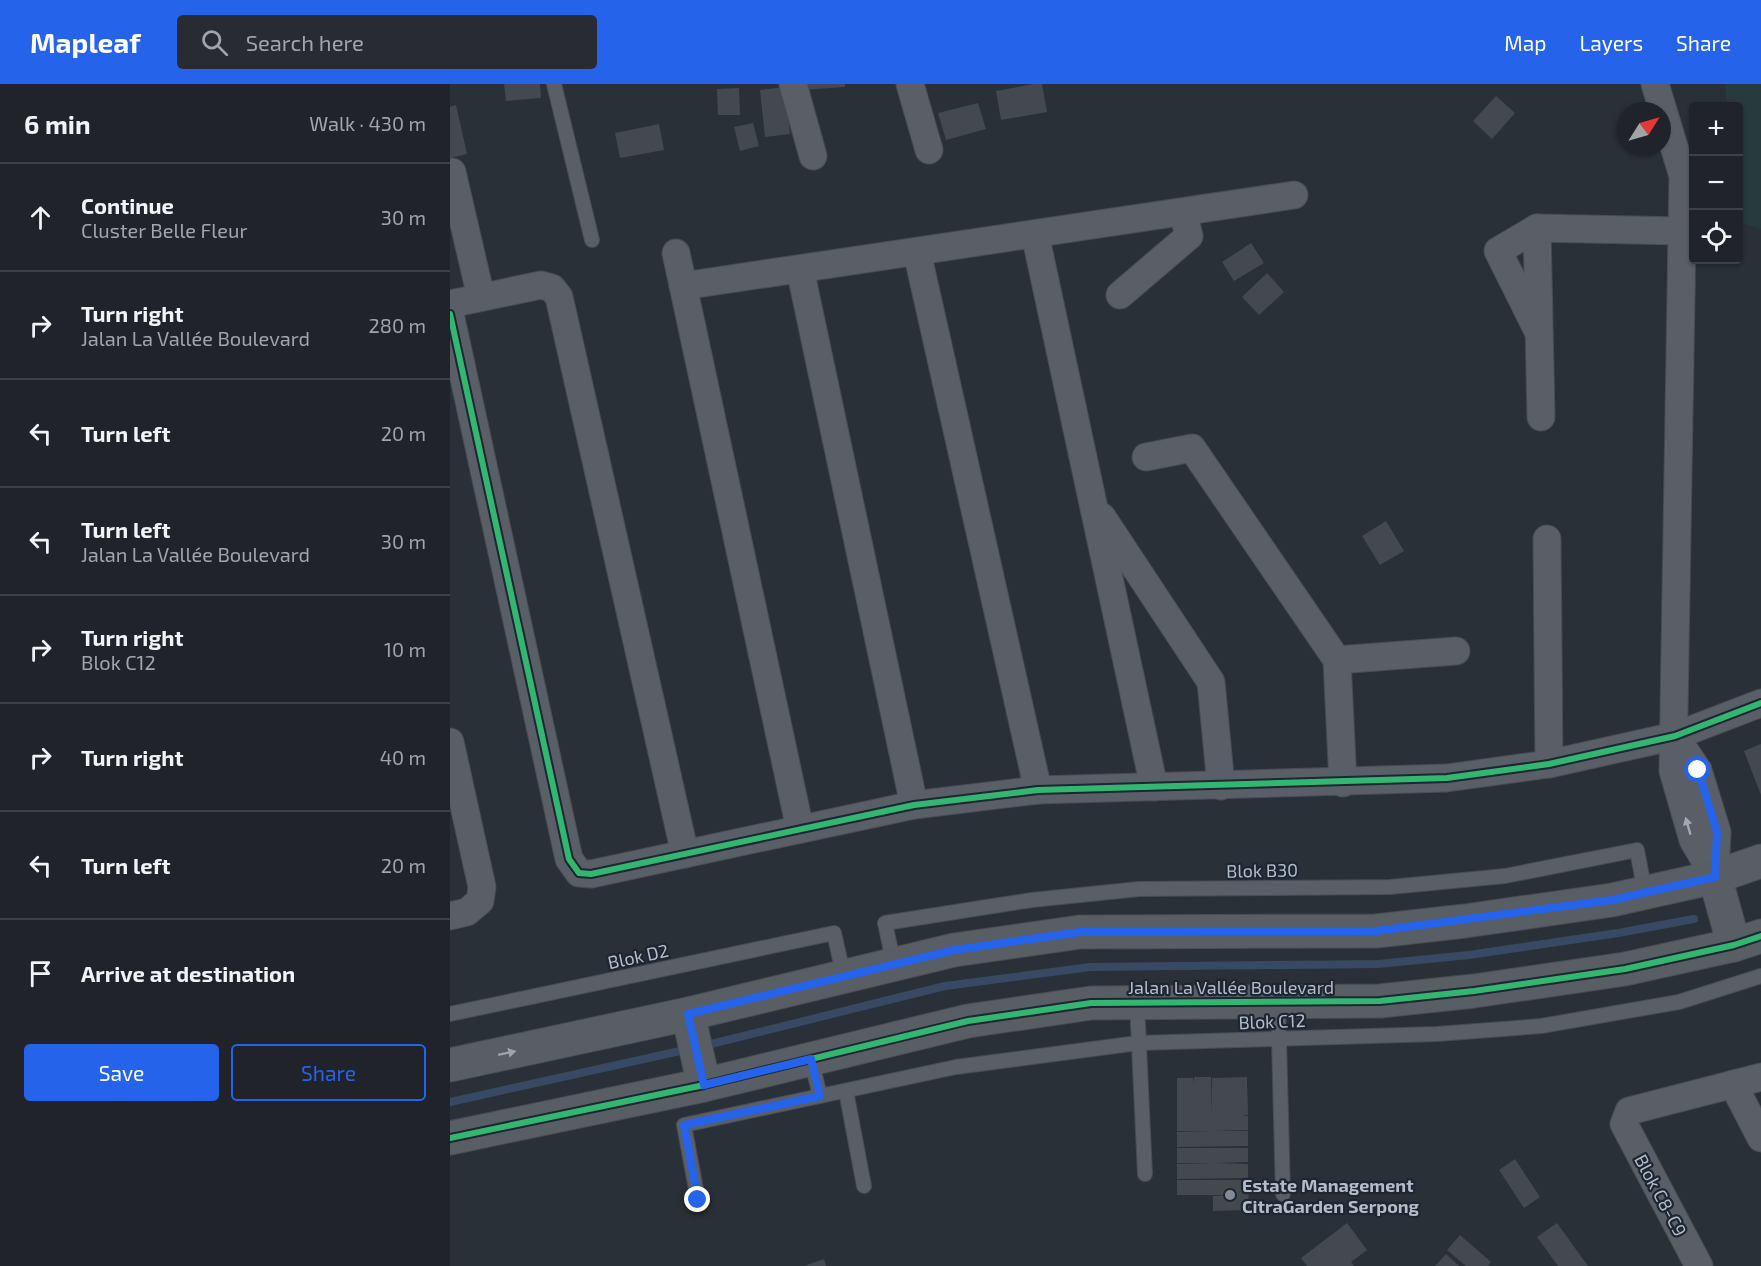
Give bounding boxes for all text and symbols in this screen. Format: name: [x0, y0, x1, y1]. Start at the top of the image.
search box: [177, 15, 597, 69]
text: Mapleaf: [30, 25, 141, 59]
icon: search: [198, 26, 231, 59]
text: Search here: [246, 29, 364, 55]
text: Map: [1504, 30, 1546, 55]
text: Layers: [1579, 30, 1643, 55]
text: Share: [1676, 30, 1731, 55]
north arrow: [1617, 102, 1671, 156]
map controls: [1689, 102, 1743, 264]
button: +: [1689, 102, 1743, 156]
text: 6 min: [24, 108, 91, 139]
text: Walk · 430 m: [309, 111, 426, 135]
button: −: [1689, 156, 1743, 210]
text: Continue: [81, 192, 174, 218]
icon: ahead: [24, 201, 57, 234]
text: 30 m: [381, 205, 426, 229]
button: locate: [1689, 210, 1743, 264]
text: Cluster Belle Fleur: [81, 218, 247, 242]
text: Turn right: [81, 300, 183, 326]
icon: right: [24, 309, 57, 342]
text: 280 m: [369, 313, 426, 337]
text: Jalan La Vallée Boulevard: [81, 326, 310, 350]
icon: left: [24, 417, 57, 450]
text: Turn left: [81, 420, 170, 446]
text: 20 m: [381, 421, 426, 445]
text: Turn left: [81, 516, 170, 542]
icon: left: [24, 525, 57, 558]
text: 30 m: [381, 529, 426, 553]
text: Jalan La Vallée Boulevard: [81, 542, 310, 566]
text: Turn right: [81, 624, 183, 650]
icon: right: [24, 633, 57, 666]
text: 10 m: [384, 637, 426, 661]
text: Blok C12: [81, 650, 156, 674]
icon: right: [24, 741, 57, 774]
text: Turn right: [81, 744, 183, 770]
text: 40 m: [380, 745, 426, 769]
route start: [1684, 756, 1710, 782]
one-way arrow: [1683, 817, 1692, 835]
icon: left: [24, 849, 57, 882]
text: Turn left: [81, 852, 170, 878]
text: 20 m: [381, 853, 426, 877]
street label: Blok B30: [1226, 858, 1298, 882]
street label: Blok D2: [605, 939, 671, 973]
icon: arrive: [24, 957, 57, 990]
text: Arrive at destination: [81, 960, 295, 986]
street label: Jalan La Vallée Boulevard: [1128, 976, 1334, 998]
street label: Blok C12: [1238, 1009, 1306, 1033]
button: Save: [24, 1044, 219, 1101]
button: Share: [231, 1044, 426, 1101]
one-way arrow: [498, 1047, 517, 1057]
street label: Blok C8-C9: [1630, 1150, 1692, 1240]
place label: Estate Management CitraGarden Serpong: [1242, 1174, 1420, 1217]
route end: [684, 1186, 710, 1212]
marker: Estate Management CitraGarden Serpong: [1223, 1188, 1237, 1202]

